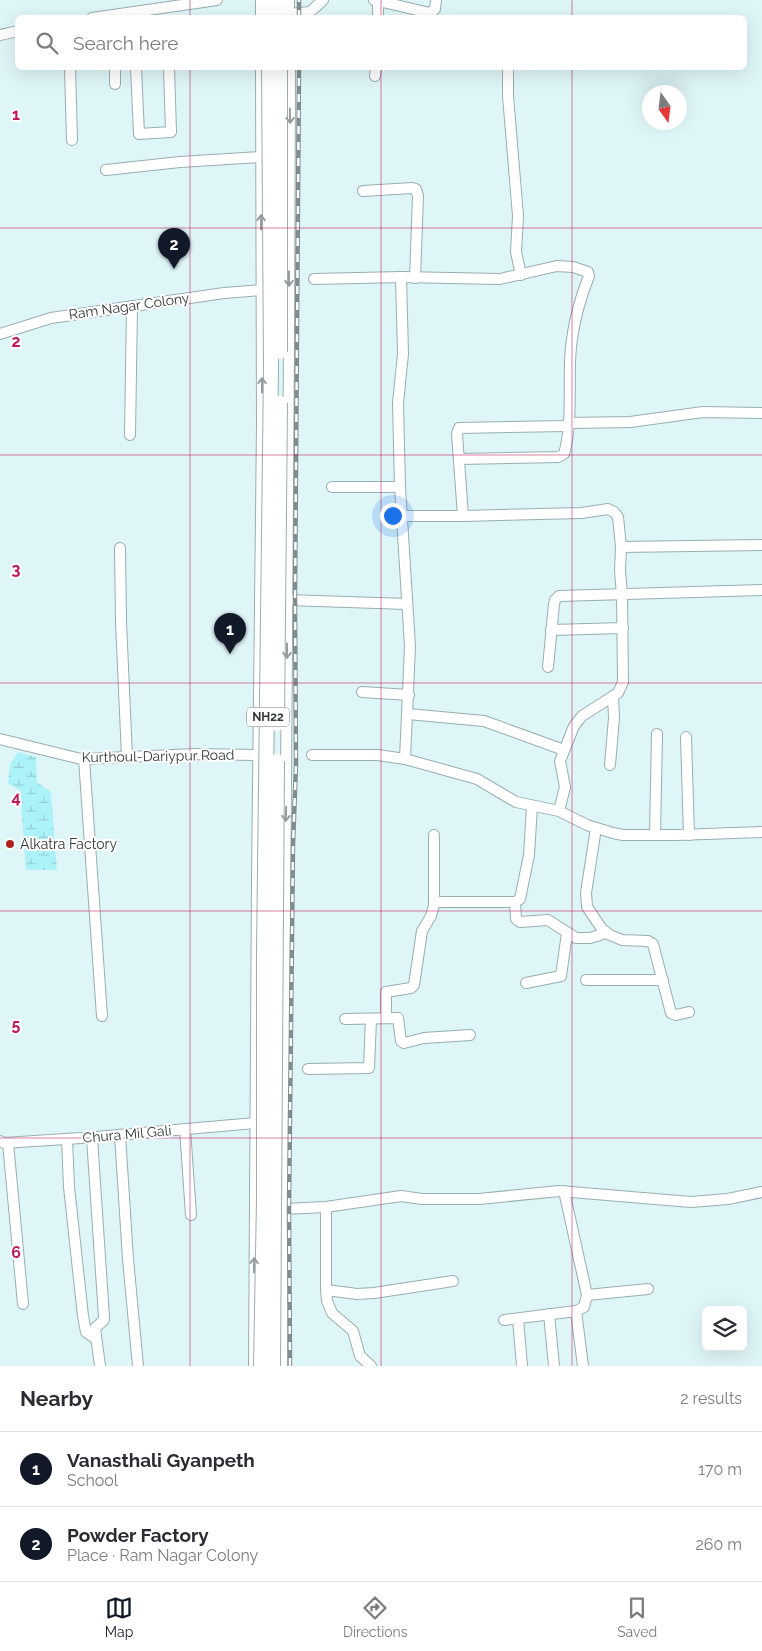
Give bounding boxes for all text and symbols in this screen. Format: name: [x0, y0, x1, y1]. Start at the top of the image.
search box: [15, 15, 747, 70]
icon: search: [33, 29, 61, 57]
text: Search here: [73, 32, 179, 54]
north arrow: [642, 85, 687, 130]
text: 1: [12, 105, 20, 124]
one-way arrow: [285, 108, 295, 124]
one-way arrow: [256, 215, 266, 231]
pin: 2: [158, 228, 190, 269]
one-way arrow: [284, 270, 294, 286]
street label: Ram Nagar Colony: [68, 290, 191, 322]
text: 2: [11, 332, 21, 351]
one-way arrow: [257, 377, 267, 394]
your location: [380, 503, 406, 529]
text: 3: [12, 560, 21, 579]
pin: 1: [214, 613, 246, 654]
one-way arrow: [282, 642, 292, 659]
road number: NH22: [247, 708, 289, 726]
street label: Kurthoul-Dariypur Road: [81, 747, 235, 765]
text: 4: [11, 788, 21, 807]
one-way arrow: [281, 805, 291, 821]
place label: Alkatra Factory: [20, 836, 117, 852]
marker: Alkatra Factory: [4, 838, 16, 850]
text: 5: [12, 1015, 21, 1034]
street label: Chura Mil Gali: [82, 1122, 172, 1146]
text: 6: [11, 1243, 21, 1262]
one-way arrow: [249, 1257, 259, 1274]
map controls: [702, 1306, 747, 1351]
button: layers: [702, 1306, 747, 1351]
text: Nearby: [20, 1386, 93, 1411]
text: 2 results: [680, 1389, 742, 1408]
text: Vanasthali Gyanpeth: [67, 1449, 255, 1471]
text: 1: [32, 1460, 40, 1479]
text: 170 m: [698, 1460, 742, 1479]
text: School: [67, 1471, 118, 1490]
text: Powder Factory: [67, 1524, 209, 1546]
text: 2: [31, 1535, 41, 1554]
text: 260 m: [695, 1535, 742, 1554]
text: Place · Ram Nagar Colony: [67, 1546, 258, 1565]
tab: Map: [105, 1594, 133, 1640]
tab: Directions: [343, 1594, 408, 1640]
tab: Saved: [617, 1594, 657, 1640]

